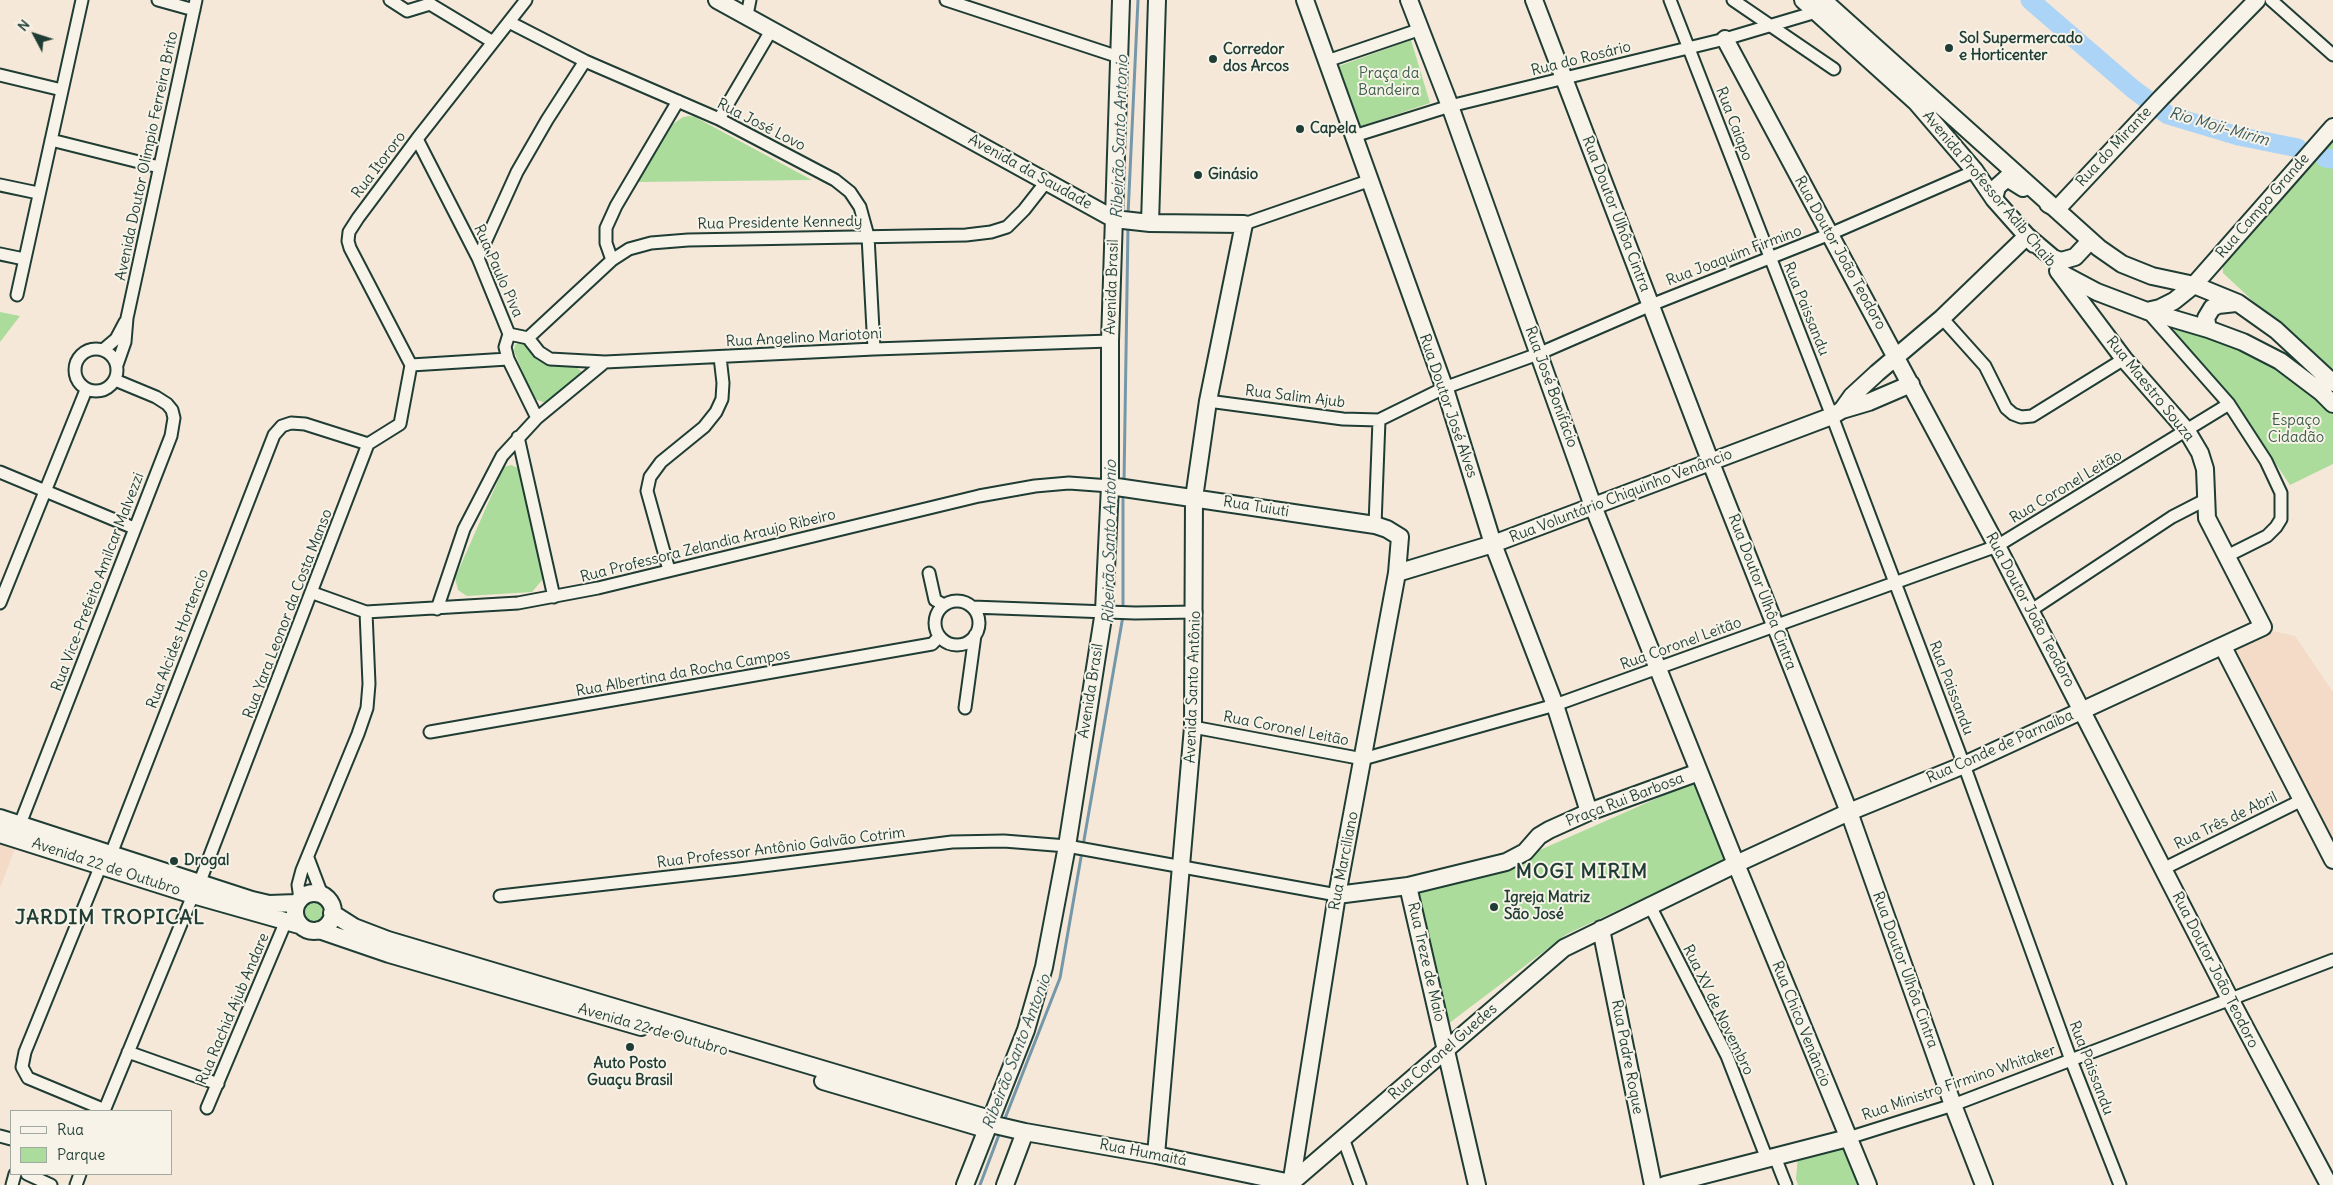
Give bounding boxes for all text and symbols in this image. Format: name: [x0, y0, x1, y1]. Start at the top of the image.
north arrow: [10, 10, 60, 60]
text: N: [14, 16, 34, 35]
street label: Avenida Doutor Olímpio Ferreira Brito: [112, 30, 182, 282]
place label: Sol Supermercado e Horticenter: [1959, 30, 2083, 65]
street label: Rua do Rosário: [1529, 38, 1633, 80]
place label: Corredor dos Arcos: [1223, 41, 1289, 76]
marker: Sol Supermercado e Horticenter: [1943, 42, 1955, 54]
marker: Corredor dos Arcos: [1207, 53, 1219, 65]
water label: Ribeirão Santo Antonio: [1108, 55, 1132, 219]
park label: Praça da Bandeira: [1358, 65, 1420, 100]
street label: Rua Caiapo: [1712, 85, 1756, 163]
street label: Rua José Lovo: [714, 95, 808, 155]
street label: Rua do Mirante: [2072, 103, 2156, 191]
water label: Rio Moji-Mirim: [2167, 104, 2271, 150]
street label: Avenida Professor Adib Chaib: [1918, 107, 2060, 271]
place label: Capela: [1310, 120, 1357, 138]
marker: Capela: [1294, 123, 1306, 135]
street label: Rua Itororo: [348, 128, 410, 202]
street label: Avenida da Saudade: [965, 131, 1095, 213]
street label: Rua Doutor Ulhôa Cintra: [1578, 134, 1654, 294]
street label: Rua Campo Grande: [2213, 150, 2313, 262]
place label: Ginásio: [1208, 166, 1258, 184]
marker: Ginásio: [1192, 169, 1204, 181]
street label: Rua Doutor João Teodoro: [1790, 173, 1890, 333]
street label: Rua Presidente Kennedy: [697, 213, 863, 233]
street label: Rua Paulo Piva: [470, 222, 526, 320]
street label: Rua Joaquim Firmino: [1664, 222, 1804, 290]
street label: Avenida Brasil: [1101, 239, 1123, 335]
street label: Rua Paissandu: [1779, 260, 1833, 358]
street label: Rua José Bonifácio: [1521, 324, 1581, 450]
street label: Rua Angelino Mariotoni: [725, 325, 883, 351]
street label: Rua Doutor José Alves: [1415, 332, 1481, 480]
street label: Rua Maestro Souza: [2102, 333, 2198, 445]
street label: Rua Salim Ajub: [1244, 382, 1346, 412]
park label: Espaço Cidadão: [2268, 412, 2324, 447]
street label: Rua Voluntário Chiquinho Venâncio: [1507, 445, 1735, 547]
street label: Rua Coronel Leitão: [2007, 446, 2125, 528]
water label: Ribeirão Santo Antonio: [1099, 460, 1121, 624]
street label: Rua Vice-Prefeito Amilcar Malvezzi: [48, 470, 148, 694]
street label: Rua Tuiuti: [1222, 493, 1290, 521]
street label: Rua Professora Zelandia Araujo Ribeiro: [578, 506, 838, 586]
street label: Rua Yara Leonor da Costa Manso: [240, 507, 336, 721]
street label: Rua Doutor Ulhôa Cintra: [1724, 512, 1800, 672]
street label: Rua Doutor João Teodoro: [1981, 530, 2079, 690]
street label: Rua Alcides Hortencio: [143, 567, 213, 711]
street label: Avenida Santo Antônio: [1181, 610, 1205, 764]
street label: Rua Coronel Leitão: [1618, 614, 1744, 674]
street label: Rua Paissandu: [1925, 638, 1977, 738]
street label: Avenida Brasil: [1075, 642, 1107, 740]
street label: Rua Albertina da Rocha Campos: [574, 645, 792, 701]
street label: Rua Conde de Parnaíba: [1924, 707, 2076, 787]
street label: Rua Coronel Leitão: [1222, 708, 1350, 750]
street label: Praça Rui Barbosa: [1563, 769, 1687, 831]
street label: Rua Três de Abril: [2172, 788, 2280, 854]
street label: Rua Marciliano: [1326, 810, 1362, 912]
street label: Rua Professor Antônio Galvão Cotrim: [656, 824, 906, 872]
street label: Avenida 22 de Outubro: [29, 834, 183, 900]
place label: Drogal: [184, 852, 229, 870]
marker: Drogal: [168, 855, 180, 867]
district label: MOGI MIRIM: [1515, 860, 1649, 884]
place label: Igreja Matriz São José: [1504, 889, 1590, 924]
street label: Rua Doutor Ulhôa Cintra: [1868, 889, 1942, 1051]
street label: Rua Doutor João Teodoro: [2168, 889, 2262, 1051]
street label: Rua Treze de Maio: [1403, 900, 1449, 1024]
marker: Igreja Matriz São José: [1488, 901, 1500, 913]
district label: JARDIM TROPICAL: [13, 906, 207, 930]
street label: Rua Rachid Ajub Andare: [193, 930, 273, 1088]
street label: Rua XV de Novembro: [1679, 942, 1757, 1078]
street label: Rua Chico Venâncio: [1768, 959, 1834, 1089]
water label: Ribeirão Santo Antonio: [979, 972, 1055, 1132]
street label: Rua Padre Roque: [1607, 998, 1647, 1116]
street label: Avenida 22 de Outubro: [576, 1000, 730, 1060]
street label: Rua Coronel Guedes: [1385, 1000, 1501, 1104]
street label: Rua Paissandu: [2065, 1018, 2117, 1118]
marker: Auto Posto Guaçu Brasil: [624, 1041, 636, 1053]
street label: Rua Ministro Firmino Whitaker: [1860, 1041, 2058, 1125]
place label: Auto Posto Guaçu Brasil: [587, 1055, 673, 1090]
legend: [10, 1110, 172, 1175]
text: Rua: [57, 1120, 84, 1139]
street label: Rua Humaitá: [1098, 1136, 1188, 1170]
text: Parque: [57, 1145, 105, 1164]

